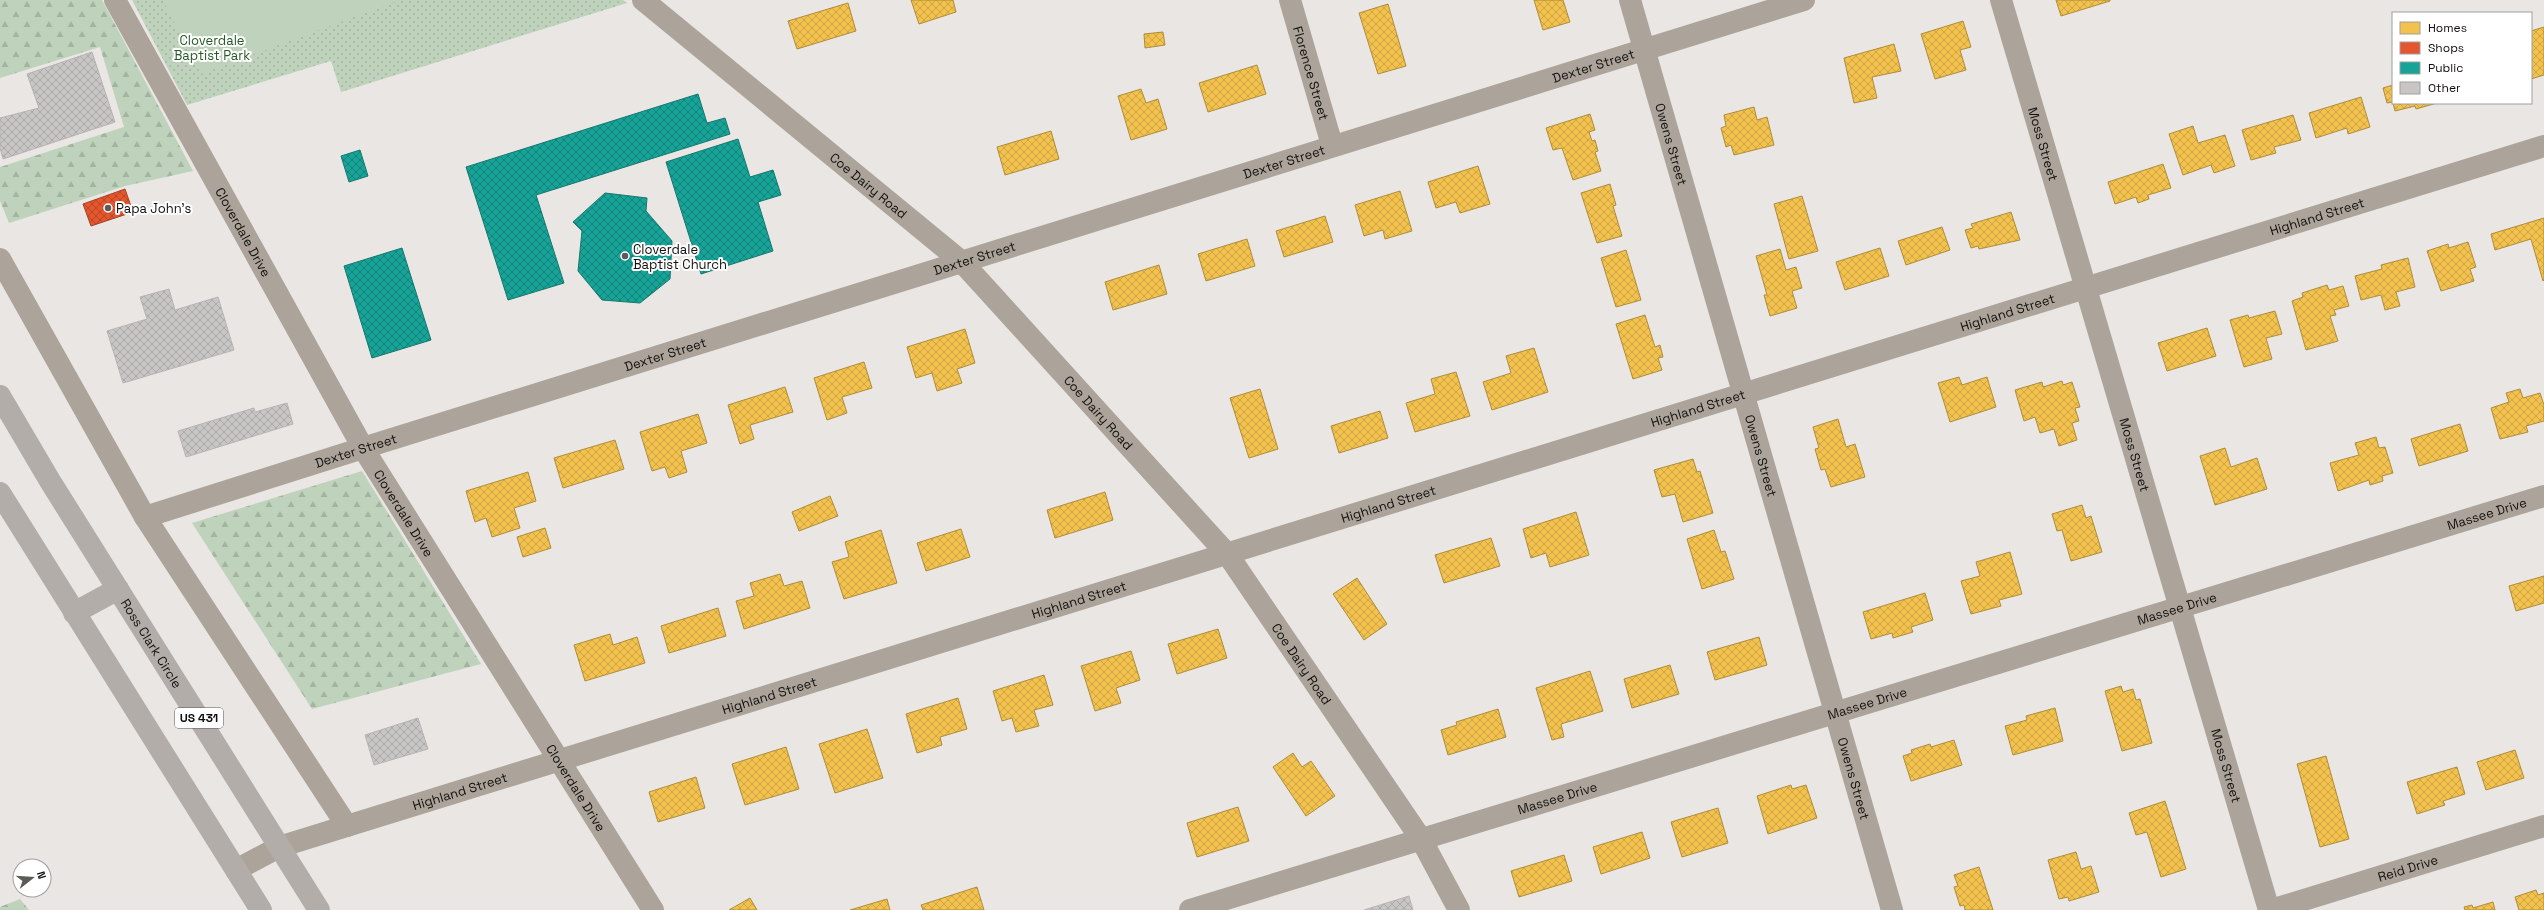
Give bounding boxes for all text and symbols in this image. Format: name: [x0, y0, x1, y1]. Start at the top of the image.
legend: [2392, 12, 2532, 104]
text: Homes: [2428, 20, 2467, 36]
street label: Florence Street: [1289, 24, 1332, 122]
park label: Cloverdale Baptist Park: [174, 32, 250, 64]
text: Shops: [2428, 40, 2464, 56]
street label: Dexter Street: [1550, 45, 1637, 87]
text: Public: [2428, 60, 2463, 76]
text: Other: [2428, 80, 2461, 96]
street label: Owens Street: [1651, 101, 1691, 187]
street label: Moss Street: [2024, 105, 2062, 183]
street label: Dexter Street: [1241, 141, 1327, 183]
street label: Coe Dairy Road: [826, 149, 910, 222]
street label: Cloverdale Drive: [211, 184, 274, 280]
street label: Highland Street: [2268, 194, 2366, 239]
place label: Papa John's: [116, 200, 192, 217]
marker: Papa John's: [103, 203, 113, 213]
street label: Dexter Street: [931, 238, 1018, 279]
place label: Cloverdale Baptist Church: [633, 241, 727, 273]
marker: Cloverdale Baptist Church: [620, 251, 630, 261]
street label: Highland Street: [1958, 290, 2057, 335]
street label: Dexter Street: [622, 334, 708, 375]
street label: Coe Dairy Road: [1060, 372, 1136, 454]
street label: Highland Street: [1649, 386, 1747, 431]
street label: Owens Street: [1741, 413, 1781, 499]
street label: Moss Street: [2116, 416, 2153, 494]
street label: Dexter Street: [313, 430, 399, 472]
street label: Cloverdale Drive: [370, 467, 437, 560]
street label: Highland Street: [1339, 482, 1438, 527]
street label: Massee Drive: [2445, 494, 2529, 534]
street label: Highland Street: [1030, 577, 1128, 623]
street label: Massee Drive: [2135, 589, 2219, 629]
street label: Ross Clark Circle: [117, 595, 186, 691]
street label: Coe Dairy Road: [1268, 620, 1335, 708]
street label: Highland Street: [720, 673, 819, 718]
street label: Massee Drive: [1825, 683, 1909, 724]
road number: US 431: [175, 708, 223, 728]
street label: Moss Street: [2207, 727, 2245, 805]
street label: Owens Street: [1834, 735, 1874, 822]
street label: Cloverdale Drive: [542, 741, 609, 835]
street label: Highland Street: [410, 769, 509, 814]
street label: Massee Drive: [1516, 778, 1599, 818]
street label: Reid Drive: [2376, 851, 2440, 886]
north arrow: [12, 858, 52, 898]
text: N: [34, 870, 49, 881]

